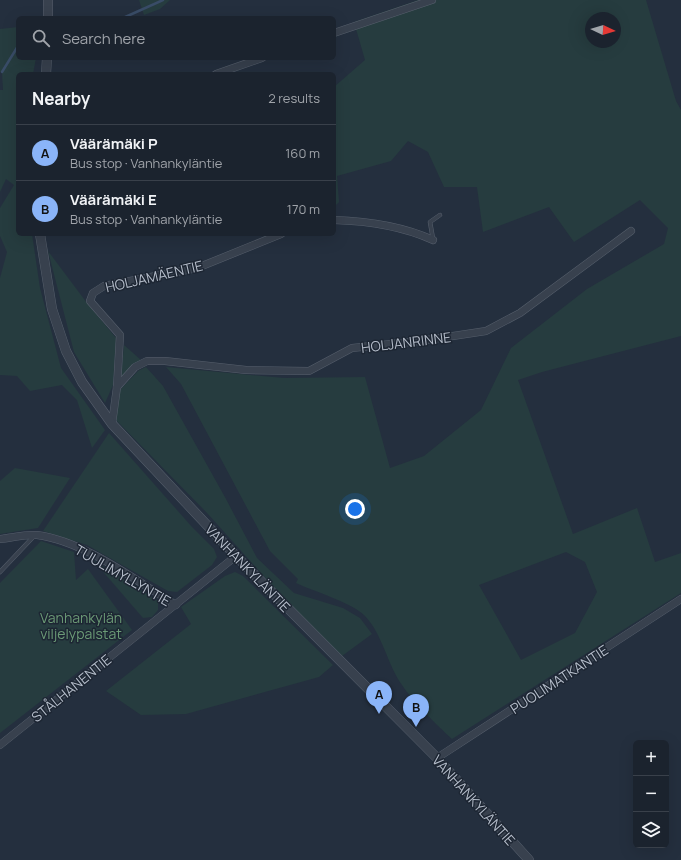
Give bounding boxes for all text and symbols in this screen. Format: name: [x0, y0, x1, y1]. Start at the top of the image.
north arrow: [585, 12, 621, 48]
search box: [16, 16, 336, 60]
icon: search: [30, 27, 52, 49]
text: Search here: [62, 28, 145, 49]
text: Nearby: [32, 87, 90, 110]
text: 2 results: [268, 89, 320, 107]
text: Väärämäki P: [70, 133, 158, 154]
text: A: [41, 144, 49, 162]
text: 160 m: [285, 144, 320, 162]
text: Bus stop · Vanhankyläntie: [70, 154, 222, 172]
text: Väärämäki E: [70, 189, 157, 210]
text: B: [41, 200, 49, 218]
text: 170 m: [287, 200, 320, 218]
text: Bus stop · Vanhankyläntie: [70, 210, 222, 228]
street label: HOLJAMÄENTIE: [103, 256, 205, 296]
street label: HOLJANRINNE: [360, 327, 452, 357]
your location: [345, 499, 365, 519]
street label: VANHANKYLÄNTIE: [201, 520, 295, 616]
street label: TUULIMYLLYNTIE: [72, 540, 174, 610]
park label: Vanhankylän viljelypalstat: [40, 608, 122, 643]
street label: PUOLIMATKANTIE: [506, 640, 612, 718]
street label: STÅLHANENTIE: [27, 650, 115, 726]
pin: A: [366, 681, 392, 714]
pin: B: [403, 694, 429, 727]
map controls: [633, 740, 669, 848]
button: +: [633, 740, 669, 776]
street label: VANHANKYLÄNTIE: [428, 751, 520, 849]
button: −: [633, 776, 669, 812]
button: layers: [633, 812, 669, 848]

